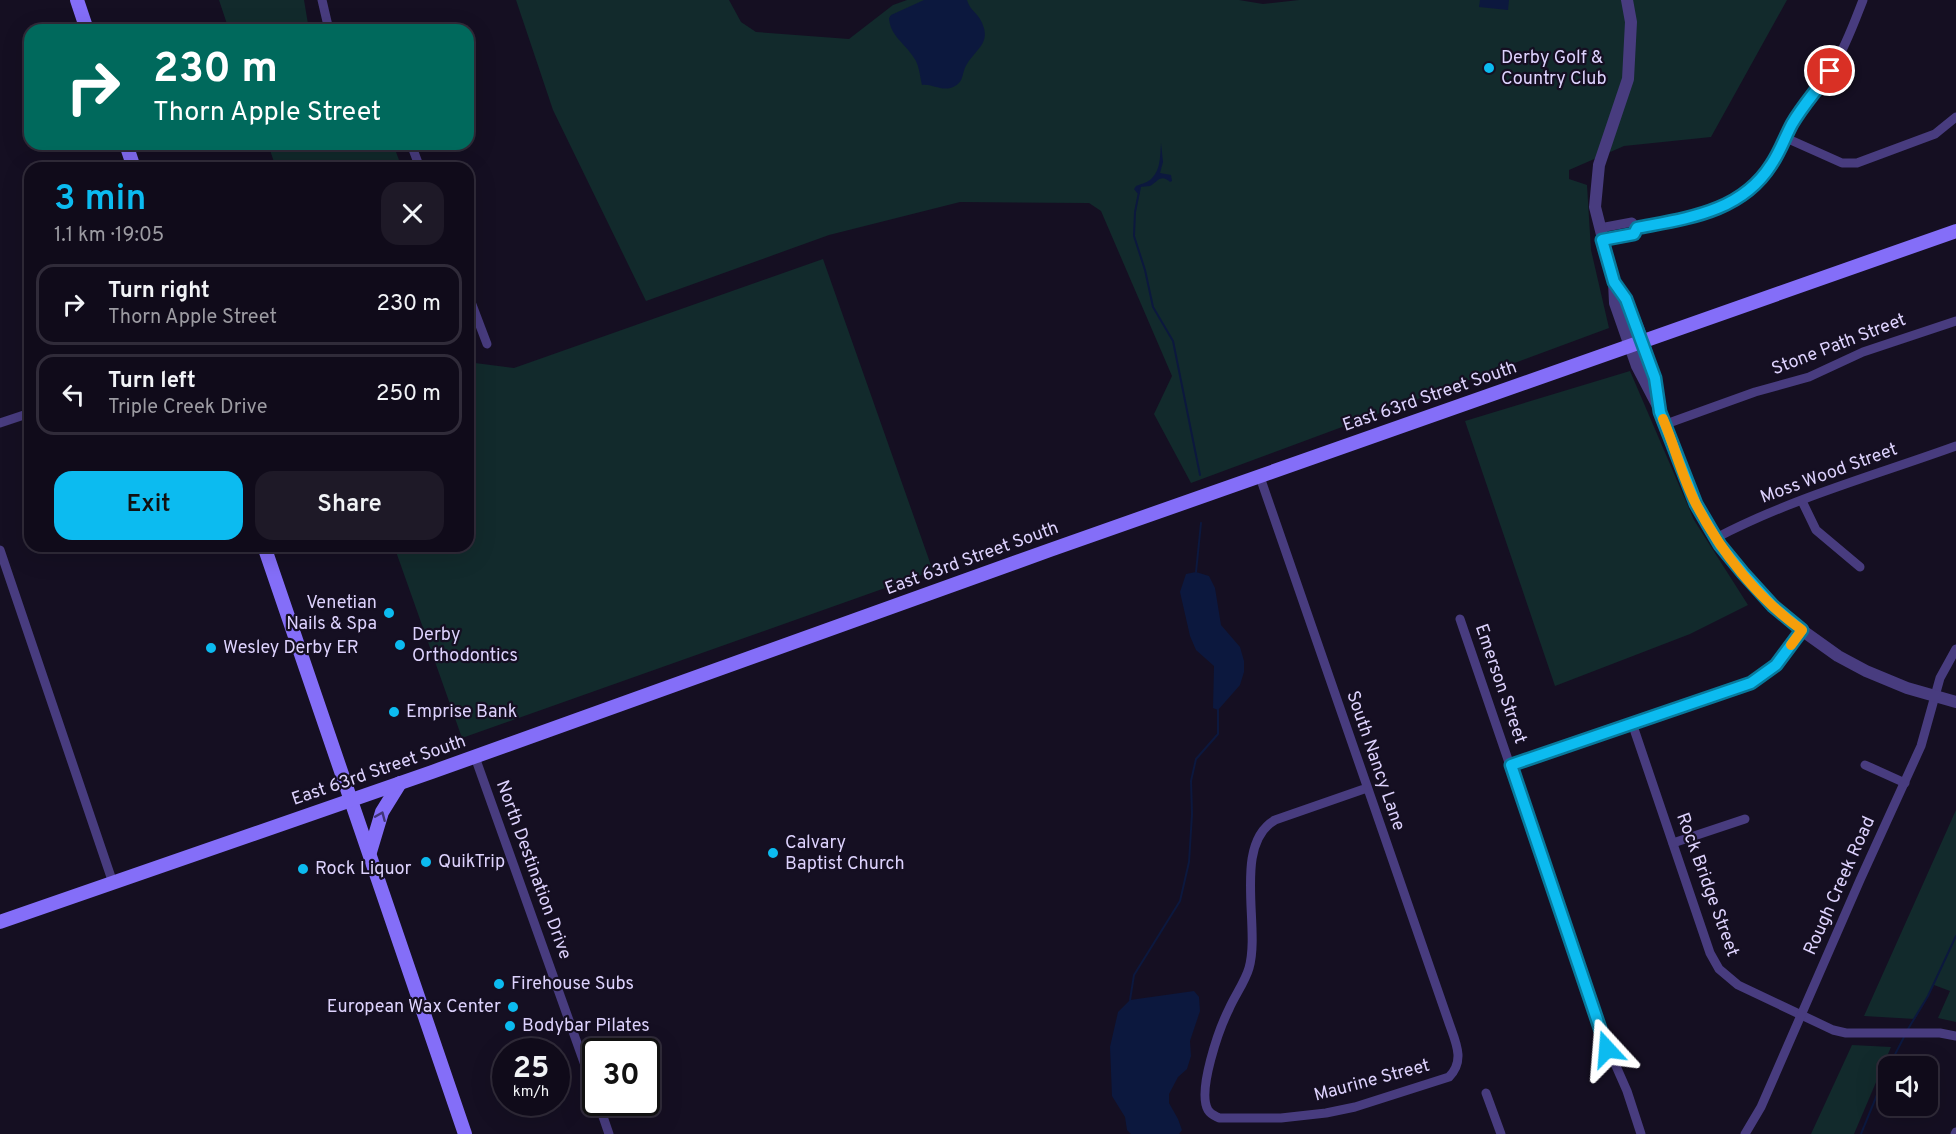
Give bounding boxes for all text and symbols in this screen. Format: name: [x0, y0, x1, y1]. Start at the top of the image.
text: 230 m: [153, 44, 278, 97]
pin: [1804, 45, 1855, 96]
place label: Derby Golf & Country Club: [1501, 47, 1607, 91]
icon: right: [54, 48, 132, 126]
icon: arrive: [1813, 54, 1846, 87]
marker: Derby Golf & Country Club: [1482, 61, 1496, 75]
text: Thorn Apple Street: [153, 96, 381, 130]
text: 3 min: [54, 177, 146, 223]
button: close: [381, 182, 444, 245]
text: 1.1 km · 19:05: [54, 223, 164, 249]
text: Turn right: [108, 278, 210, 305]
icon: right: [57, 288, 90, 321]
text: 230 m: [377, 291, 441, 318]
text: Thorn Apple Street: [108, 305, 277, 331]
street label: Stone Path Street: [1769, 309, 1909, 381]
street label: East 63rd Street South: [1340, 356, 1520, 438]
text: Turn left: [108, 368, 196, 395]
icon: left: [57, 378, 90, 411]
text: 250 m: [376, 381, 441, 408]
text: Triple Creek Drive: [108, 395, 267, 421]
street label: Moss Wood Street: [1757, 438, 1901, 510]
button: Exit: [54, 471, 243, 540]
button: Share: [255, 471, 444, 540]
street label: East 63rd Street South: [882, 517, 1062, 601]
place label: Venetian Nails & Spa: [286, 592, 377, 636]
marker: Venetian Nails & Spa: [382, 606, 396, 620]
street label: Emerson Street: [1469, 621, 1531, 747]
place label: Derby Orthodontics: [412, 624, 518, 668]
place label: Wesley Derby ER: [223, 637, 359, 660]
marker: Derby Orthodontics: [393, 638, 407, 652]
marker: Wesley Derby ER: [204, 641, 218, 655]
street label: South Nancy Lane: [1340, 688, 1410, 834]
place label: Emprise Bank: [406, 701, 517, 724]
marker: Emprise Bank: [387, 705, 401, 719]
street label: East 63rd Street South: [289, 730, 469, 812]
street label: North Destination Drive: [490, 777, 576, 963]
street label: Rock Bridge Street: [1670, 810, 1744, 960]
one-way arrow: [374, 812, 386, 823]
street label: Rough Creek Road: [1799, 813, 1881, 959]
place label: Calvary Baptist Church: [785, 832, 905, 876]
marker: Calvary Baptist Church: [766, 846, 780, 860]
place label: QuikTrip: [438, 851, 505, 874]
marker: QuikTrip: [419, 855, 433, 869]
place label: Rock Liquor: [315, 858, 411, 881]
marker: Rock Liquor: [296, 862, 310, 876]
place label: Firehouse Subs: [511, 973, 634, 996]
marker: Firehouse Subs: [492, 977, 506, 991]
place label: European Wax Center: [327, 996, 501, 1019]
marker: European Wax Center: [506, 1000, 520, 1014]
place label: Bodybar Pilates: [522, 1015, 650, 1038]
position arrow: [1575, 1017, 1639, 1081]
marker: Bodybar Pilates: [503, 1019, 517, 1033]
speed limit sign: 30: [582, 1038, 660, 1116]
text: 25: [513, 1051, 549, 1088]
street label: Maurine Street: [1312, 1054, 1432, 1108]
map controls: [1878, 1056, 1938, 1116]
button: sound: [1878, 1056, 1938, 1116]
text: km/h: [513, 1083, 549, 1102]

